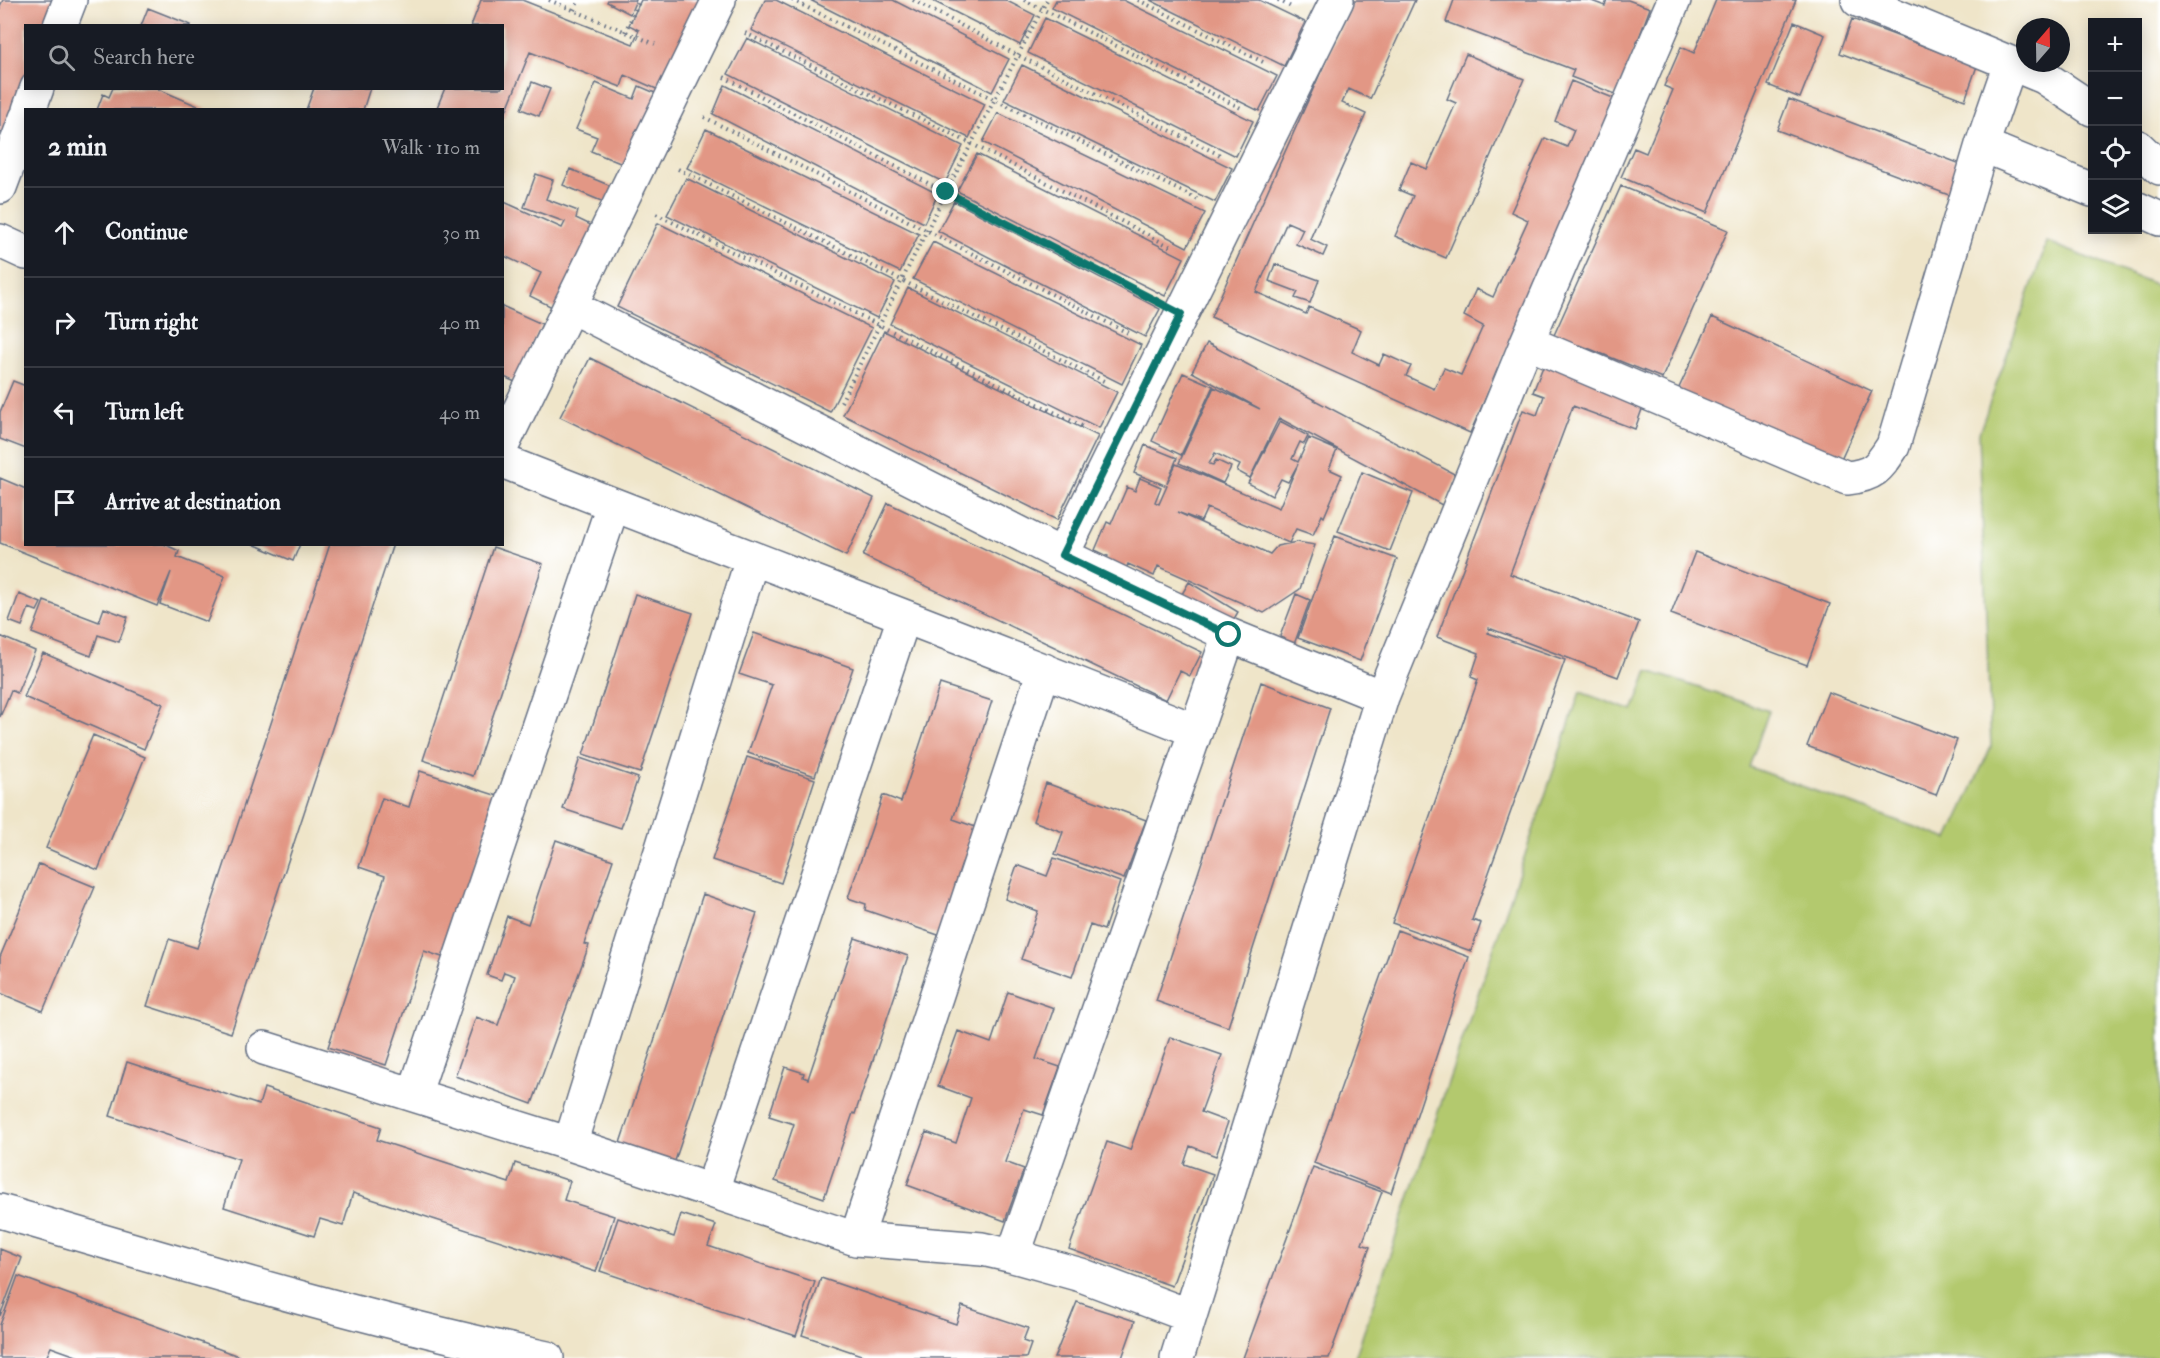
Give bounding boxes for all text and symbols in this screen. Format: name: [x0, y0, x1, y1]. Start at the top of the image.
north arrow: [2016, 18, 2070, 72]
map controls: [2088, 18, 2142, 234]
button: +: [2088, 18, 2142, 72]
search box: [24, 24, 504, 90]
icon: search: [45, 41, 78, 74]
text: Search here: [93, 43, 195, 71]
button: −: [2088, 72, 2142, 126]
button: locate: [2088, 126, 2142, 180]
text: 2 min: [48, 131, 107, 163]
text: Walk · 110 m: [382, 135, 480, 160]
route end: [932, 178, 958, 204]
button: layers: [2088, 180, 2142, 234]
icon: ahead: [48, 216, 81, 249]
text: Continue: [105, 218, 188, 246]
text: 30 m: [442, 220, 480, 245]
icon: right: [48, 306, 81, 339]
text: Turn right: [105, 308, 198, 336]
text: 40 m: [439, 310, 480, 335]
icon: left: [48, 396, 81, 429]
text: Turn left: [105, 398, 184, 426]
text: 40 m: [439, 400, 480, 425]
icon: arrive: [48, 486, 81, 519]
text: Arrive at destination: [105, 488, 281, 516]
route start: [1215, 621, 1241, 647]

